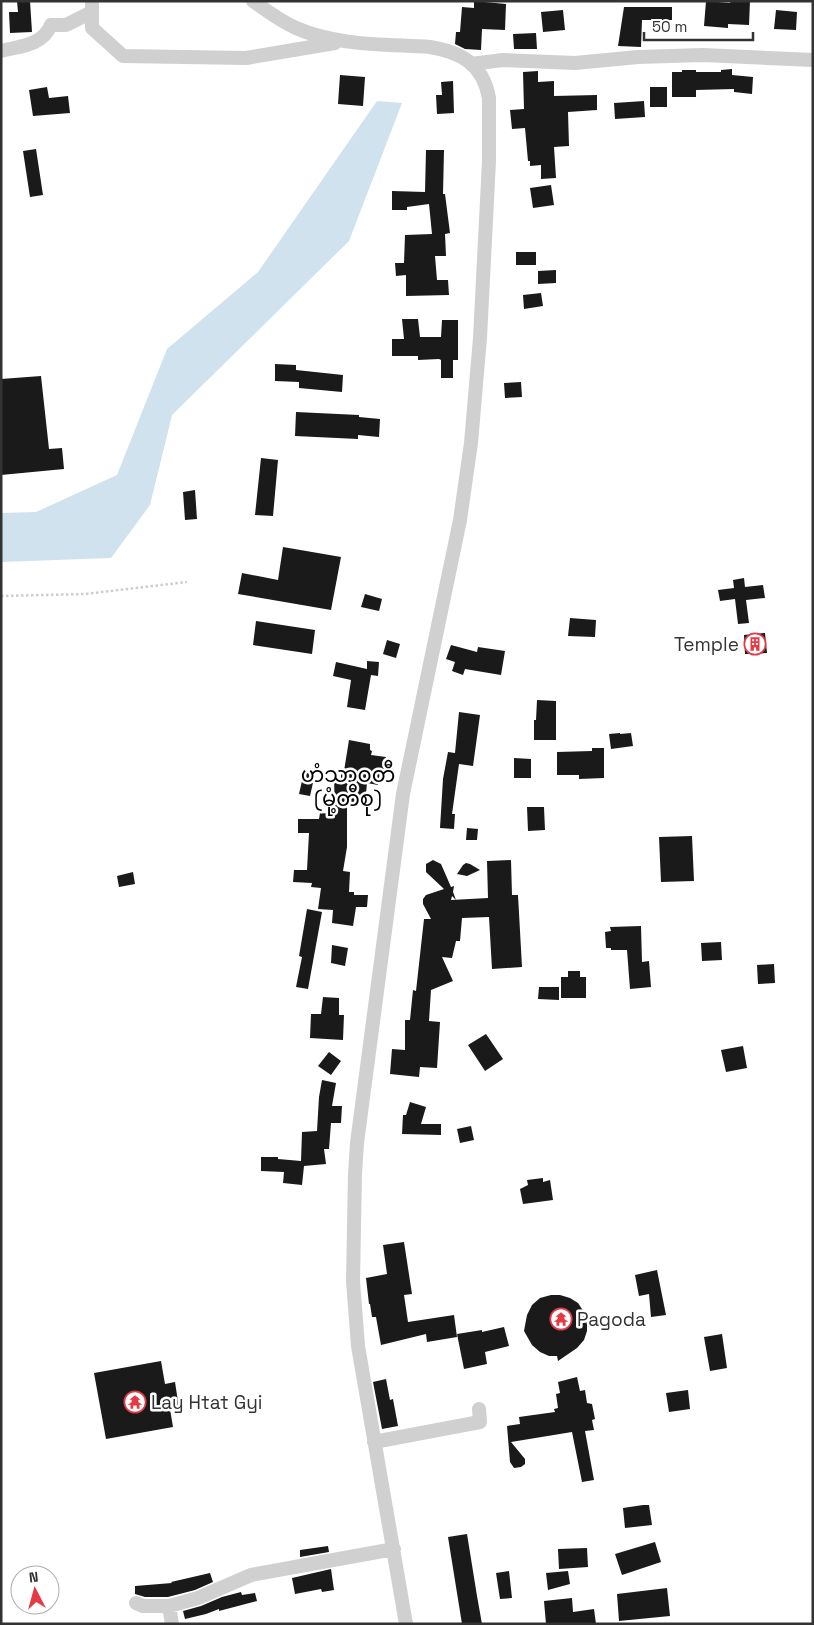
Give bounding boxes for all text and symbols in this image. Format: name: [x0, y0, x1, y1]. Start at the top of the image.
scale bar: [644, 10, 753, 42]
text: 50 m: [652, 17, 687, 36]
place label: Temple: [674, 632, 739, 657]
building icon: Temple: [743, 632, 767, 656]
district label: ဟံသာဝတီ (မုံ့တီစု): [301, 759, 395, 816]
temple icon: Pagoda: [549, 1307, 573, 1331]
place label: Pagoda: [577, 1307, 646, 1332]
temple icon: Lay Htat Gyi: [123, 1390, 147, 1414]
place label: Lay Htat Gyi: [151, 1390, 263, 1415]
north arrow: [10, 1565, 60, 1615]
text: N: [28, 1568, 39, 1587]

